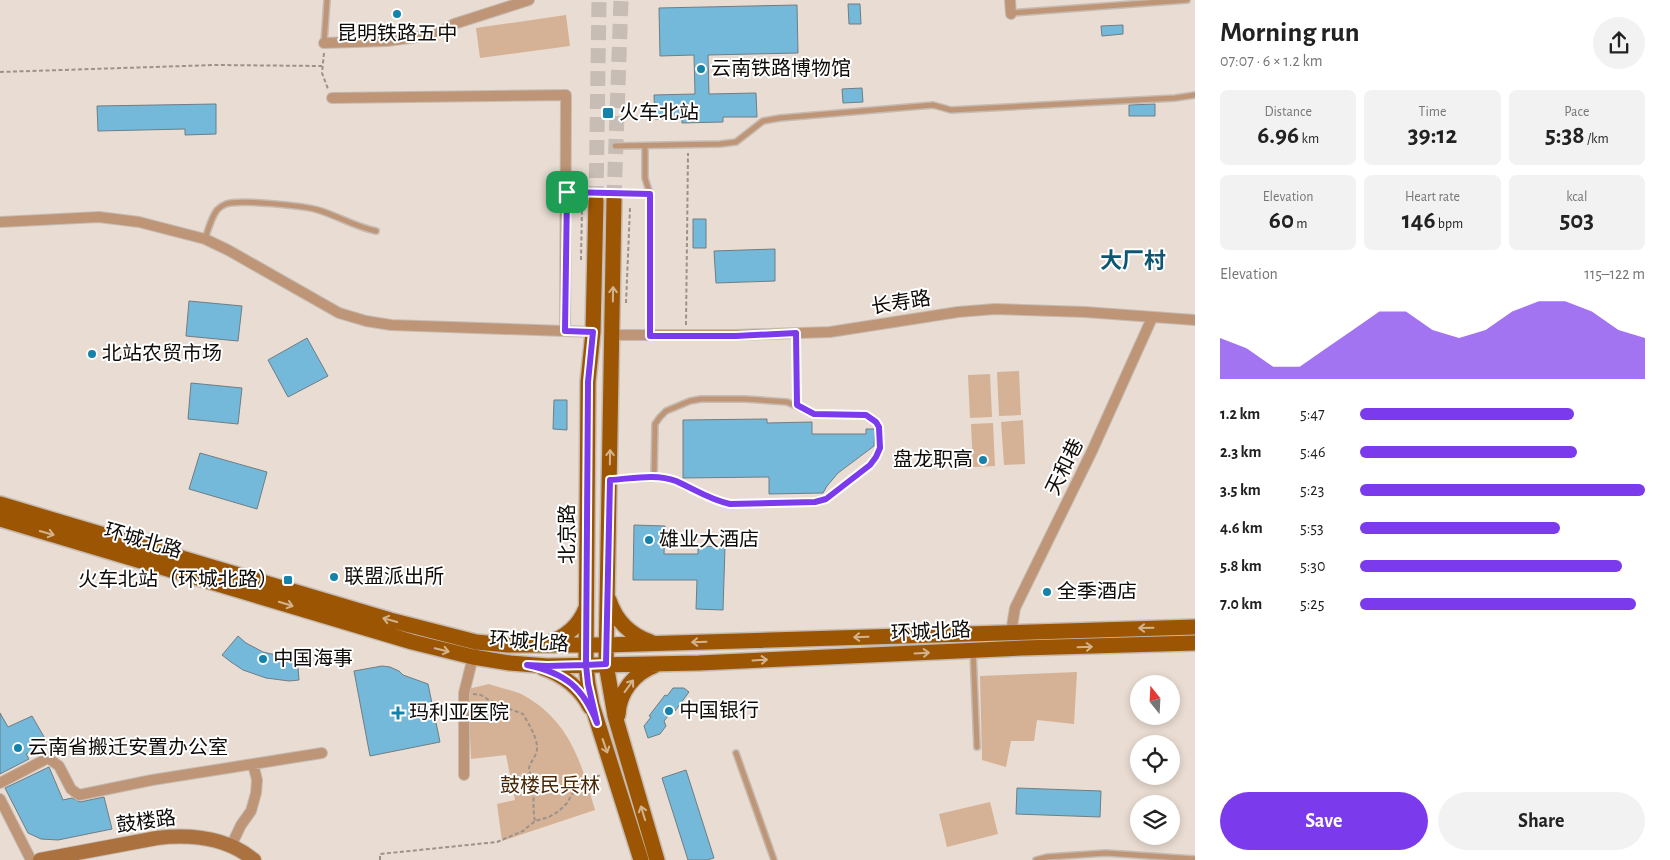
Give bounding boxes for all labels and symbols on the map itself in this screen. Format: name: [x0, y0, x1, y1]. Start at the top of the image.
marker: 昆明铁路五中: [391, 8, 403, 20]
place label: 昆明铁路五中: [337, 23, 457, 44]
place label: 云南铁路博物馆: [711, 57, 851, 79]
marker: 云南铁路博物馆: [695, 63, 707, 75]
place label: 火车北站: [619, 102, 699, 123]
marker: 火车北站: [601, 106, 615, 120]
pin: [546, 171, 588, 213]
district label: 大厂村: [1100, 249, 1166, 272]
one-way arrow: [608, 286, 618, 302]
street label: 长寿路: [870, 287, 932, 318]
place label: 北站农贸市场: [102, 343, 222, 364]
marker: 北站农贸市场: [86, 348, 98, 360]
street label: 天和巷: [1042, 435, 1087, 498]
place label: 盘龙职高: [893, 448, 973, 470]
one-way arrow: [605, 449, 615, 465]
marker: 盘龙职高: [977, 454, 989, 466]
street label: 北京路: [557, 504, 578, 564]
street label: 环城北路: [102, 518, 185, 562]
place label: 雄业大酒店: [659, 528, 759, 550]
one-way arrow: [38, 529, 54, 539]
marker: 雄业大酒店: [643, 534, 655, 546]
place label: 联盟派出所: [344, 566, 444, 587]
place label: 火车北站（环城北路）: [78, 568, 278, 590]
marker: 联盟派出所: [328, 571, 340, 583]
marker: 火车北站（环城北路）: [282, 574, 294, 586]
place label: 全季酒店: [1057, 580, 1137, 602]
marker: 全季酒店: [1041, 586, 1053, 598]
one-way arrow: [278, 600, 294, 610]
one-way arrow: [383, 615, 399, 624]
street label: 环城北路: [890, 618, 971, 644]
one-way arrow: [1139, 623, 1155, 633]
street label: 环城北路: [488, 627, 570, 655]
one-way arrow: [854, 632, 870, 641]
one-way arrow: [691, 637, 708, 647]
one-way arrow: [1076, 642, 1092, 651]
one-way arrow: [434, 646, 450, 655]
place label: 中国海事: [273, 648, 353, 669]
one-way arrow: [914, 648, 930, 657]
marker: 中国海事: [257, 653, 269, 665]
one-way arrow: [752, 655, 768, 664]
north arrow: [1130, 675, 1180, 725]
one-way arrow: [624, 679, 634, 693]
place label: 中国银行: [679, 700, 759, 721]
place label: 玛利亚医院: [409, 702, 509, 723]
marker: 中国银行: [663, 705, 675, 717]
marker: 玛利亚医院: [391, 706, 405, 720]
place label: 云南省搬迁安置办公室: [28, 736, 228, 758]
one-way arrow: [601, 738, 610, 754]
marker: 云南省搬迁安置办公室: [12, 742, 24, 754]
park label: 鼓楼民兵林: [500, 775, 600, 796]
one-way arrow: [637, 806, 647, 822]
street label: 鼓楼路: [115, 807, 177, 836]

